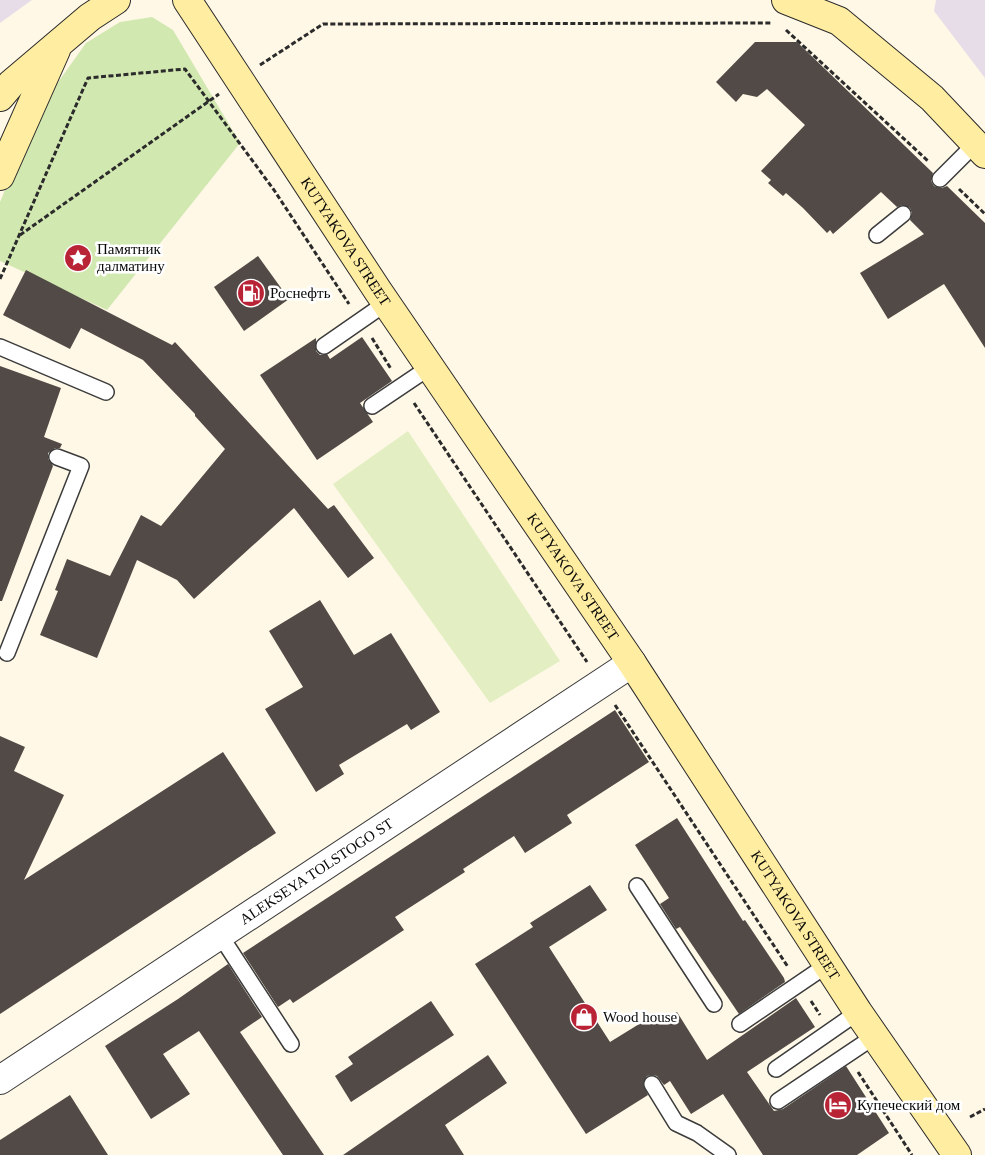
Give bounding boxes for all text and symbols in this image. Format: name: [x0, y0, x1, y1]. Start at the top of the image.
street label: KUTYAKOVA STREET: [298, 174, 394, 309]
place label: Памятник далматину: [97, 241, 165, 274]
place icon: Памятник далматину: [63, 243, 93, 273]
fuel station icon: Роснефть: [236, 278, 266, 308]
place label: Роснефть: [270, 285, 331, 301]
street label: KUTYAKOVA STREET: [524, 510, 622, 643]
street label: ALEKSEYA TOLSTOGO ST: [237, 815, 396, 928]
street label: KUTYAKOVA STREET: [748, 848, 843, 983]
shop icon: Wood house: [569, 1002, 599, 1032]
place label: Wood house: [603, 1009, 678, 1025]
hotel icon: Купеческий дом: [823, 1090, 853, 1120]
place label: Купеческий дом: [857, 1097, 961, 1113]

